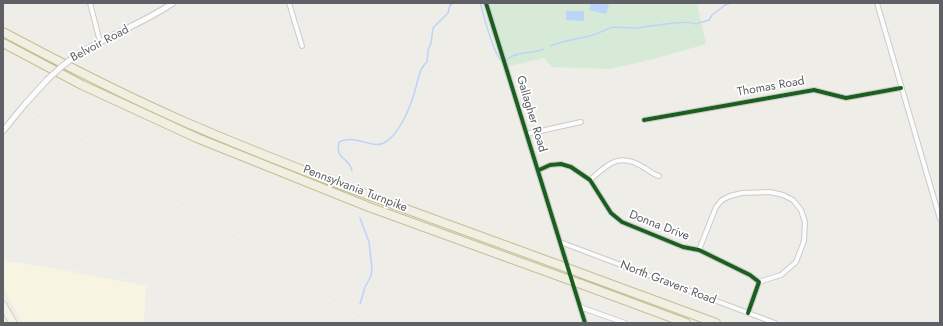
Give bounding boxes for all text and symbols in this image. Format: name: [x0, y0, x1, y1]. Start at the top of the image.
street label: Belvoir Road: [68, 23, 132, 65]
street label: Gallagher Road: [513, 74, 549, 154]
street label: Thomas Road: [736, 74, 806, 100]
street label: Pennsylvania Turnpike: [301, 163, 409, 215]
street label: Donna Drive: [627, 208, 691, 244]
street label: North Gravers Road: [618, 258, 718, 308]

